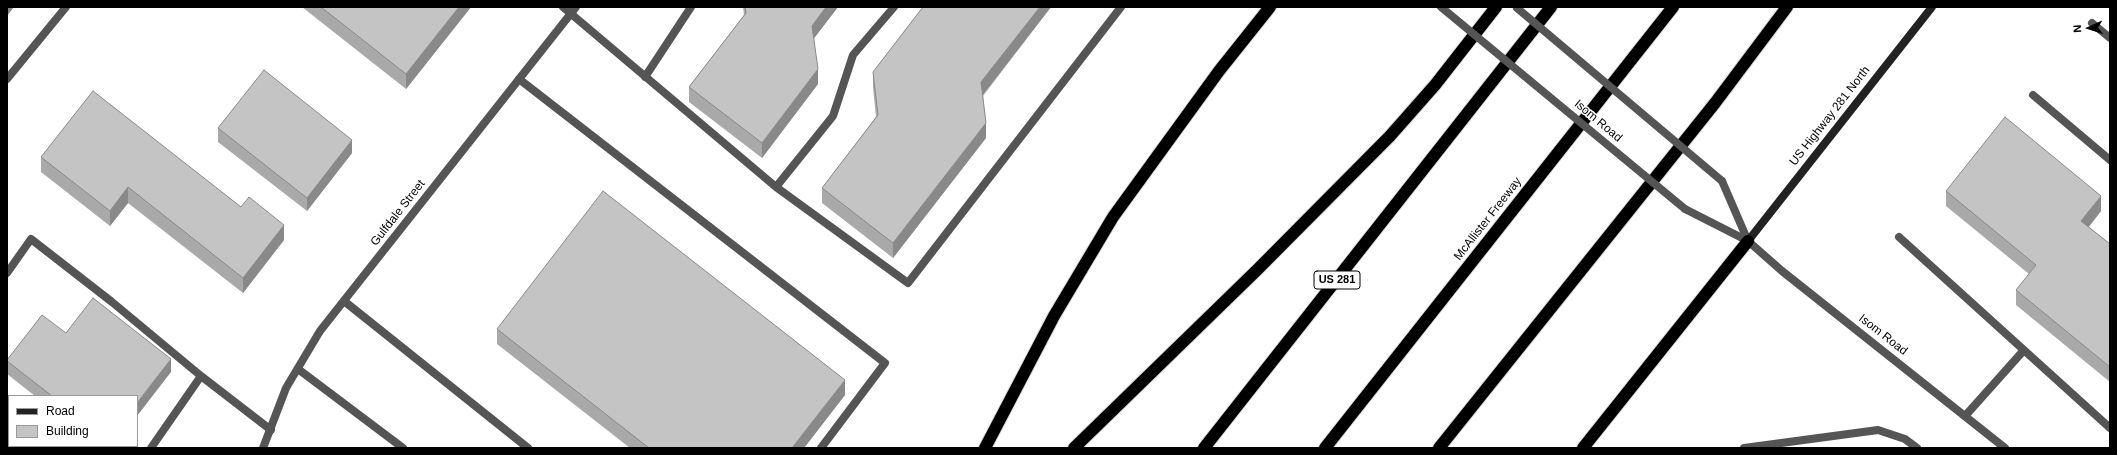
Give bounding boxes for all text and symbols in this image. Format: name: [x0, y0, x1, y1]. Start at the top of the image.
north arrow: [2069, 8, 2109, 48]
text: N: [2071, 24, 2083, 33]
street label: US Highway 281 North: [1787, 63, 1873, 169]
street label: Isom Road: [1571, 97, 1625, 145]
street label: McAllister Freeway: [1451, 175, 1525, 263]
street label: Gulfdale Street: [368, 177, 428, 249]
road number: US 281: [1314, 271, 1360, 289]
street label: Isom Road: [1856, 311, 1910, 359]
legend: [8, 395, 138, 447]
text: Road: [46, 404, 75, 418]
text: Building: [46, 424, 89, 438]

